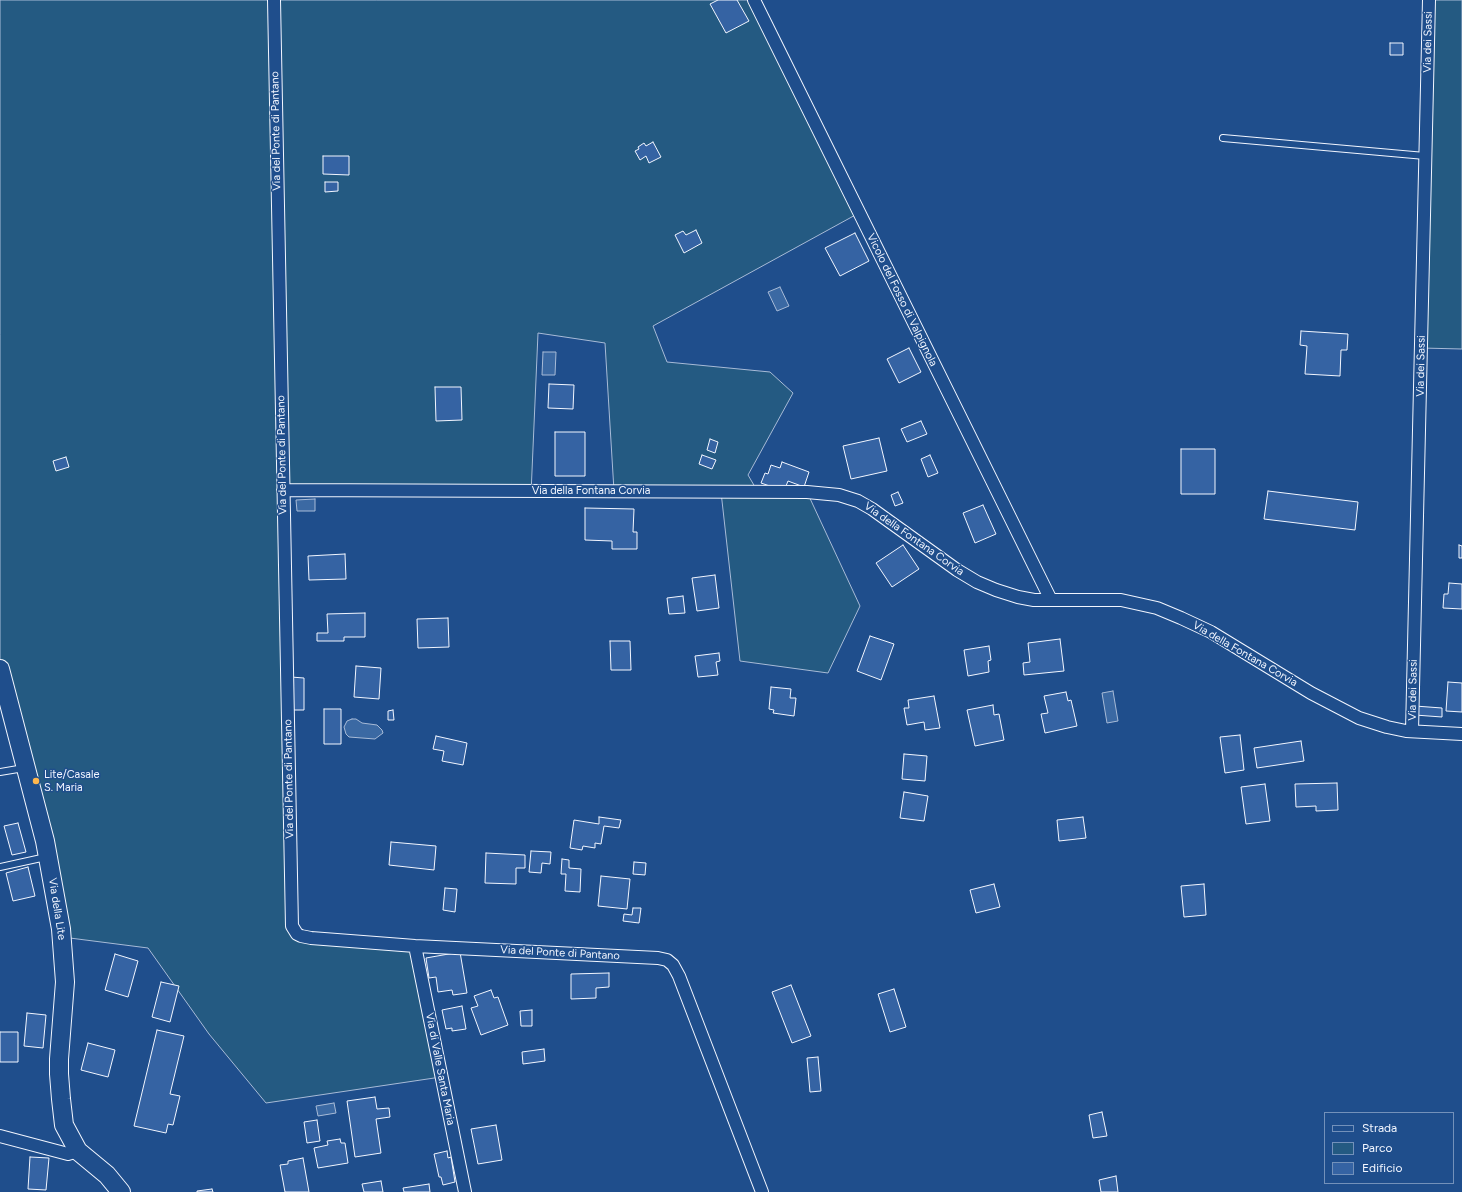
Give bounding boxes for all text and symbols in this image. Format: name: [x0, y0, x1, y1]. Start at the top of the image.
street label: Via dei Sassi: [1421, 11, 1435, 73]
street label: Via del Ponte di Pantano: [268, 71, 284, 191]
street label: Vicolo del Fosso di Valpignola: [864, 231, 940, 369]
street label: Via dei Sassi: [1414, 335, 1428, 397]
street label: Via del Ponte di Pantano: [274, 395, 290, 515]
street label: Via della Fontana Corvia: [532, 484, 650, 498]
street label: Via della Fontana Corvia: [862, 500, 966, 578]
street label: Via della Fontana Corvia: [1190, 619, 1300, 689]
street label: Via dei Sassi: [1406, 659, 1420, 721]
street label: Via del Ponte di Pantano: [281, 719, 297, 839]
place label: Lite/Casale S. Maria: [44, 768, 99, 794]
marker: Lite/Casale S. Maria: [31, 776, 41, 786]
street label: Via della Lite: [46, 877, 68, 941]
street label: Via del Ponte di Pantano: [500, 943, 620, 963]
street label: Via di Valle Santa Maria: [423, 1012, 457, 1126]
legend: [1324, 1112, 1454, 1184]
text: Strada: [1362, 1121, 1397, 1135]
text: Parco: [1362, 1141, 1392, 1155]
text: Edificio: [1362, 1161, 1402, 1175]

